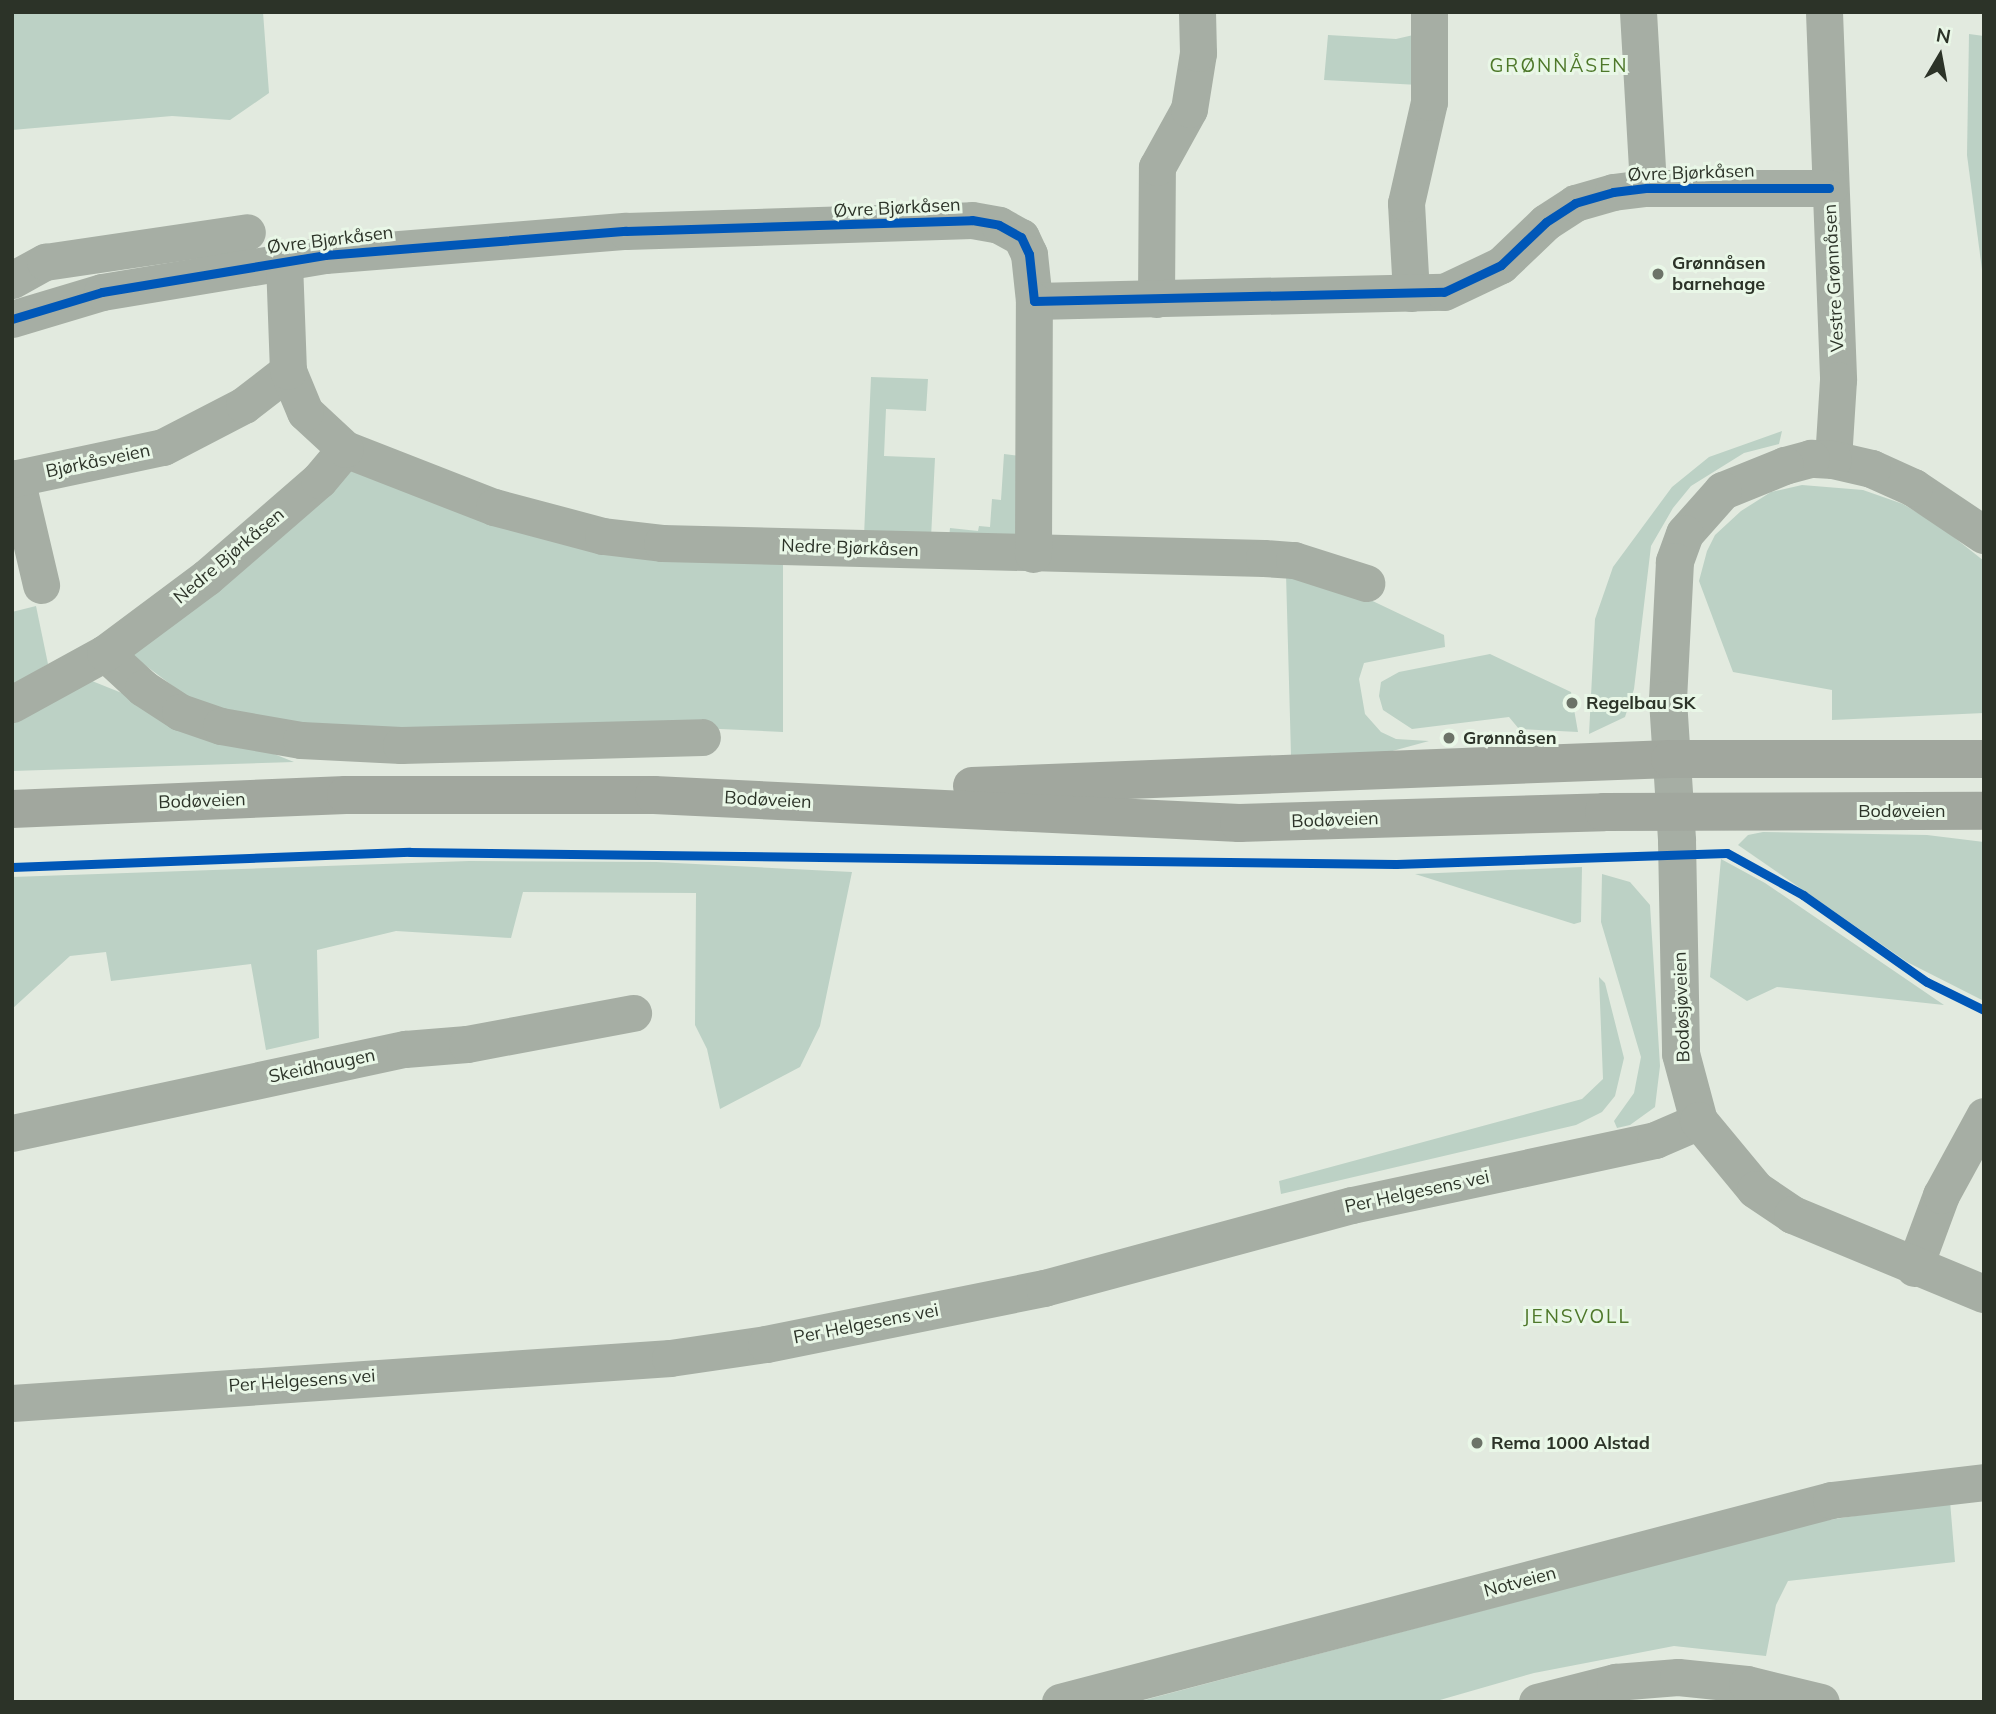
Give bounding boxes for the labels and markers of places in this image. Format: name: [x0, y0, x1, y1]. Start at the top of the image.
place label: Grønnåsen barnehage: [1672, 253, 1766, 296]
marker: Grønnåsen barnehage: [1650, 266, 1666, 282]
place label: Regelbau SK: [1586, 692, 1696, 714]
marker: Regelbau SK: [1564, 695, 1580, 711]
place label: Grønnåsen: [1463, 727, 1557, 749]
marker: Grønnåsen: [1441, 730, 1457, 746]
place label: Rema 1000 Alstad: [1491, 1432, 1650, 1454]
marker: Rema 1000 Alstad: [1469, 1435, 1485, 1451]

